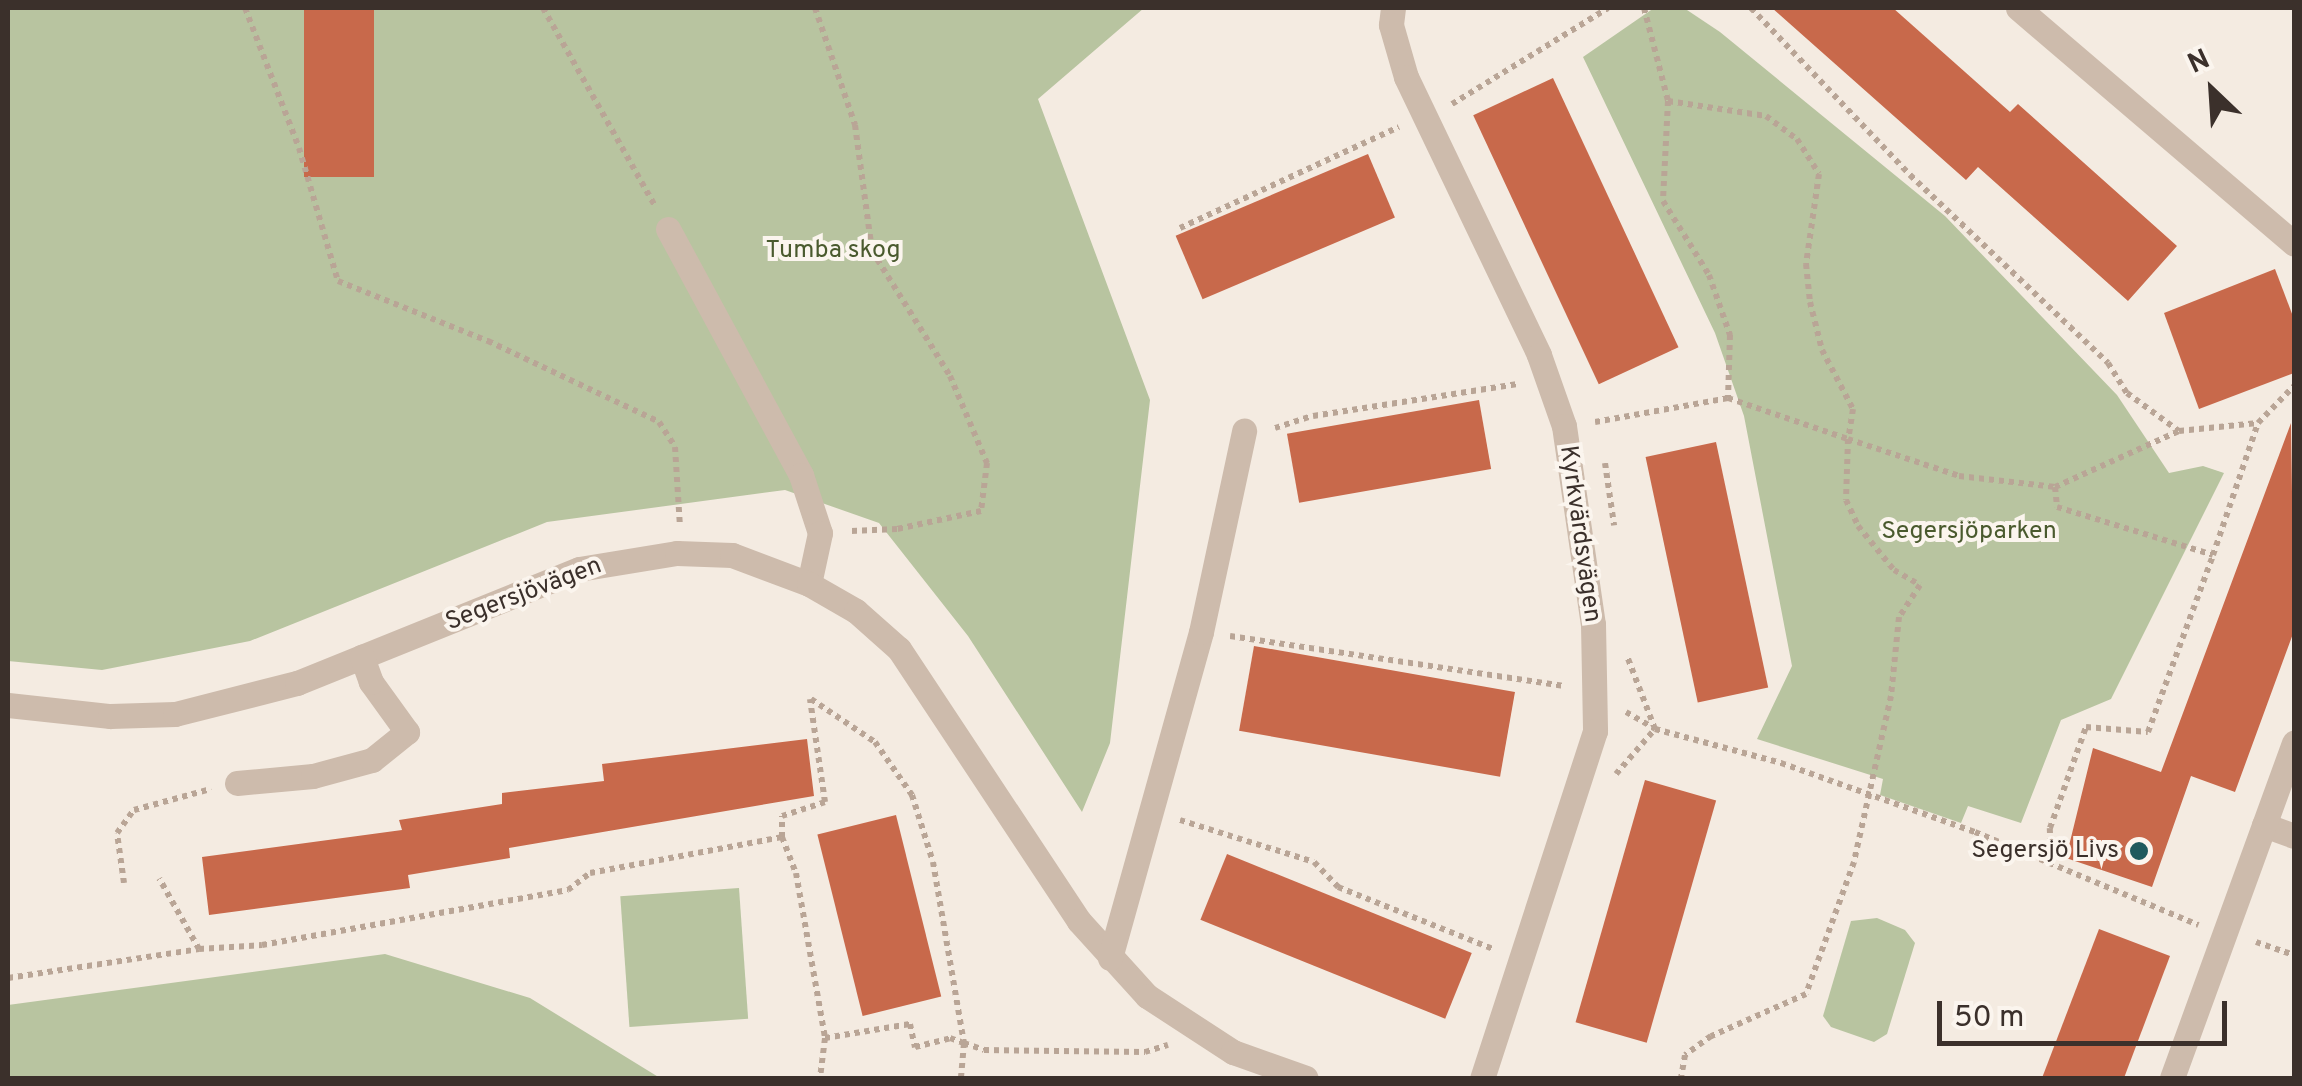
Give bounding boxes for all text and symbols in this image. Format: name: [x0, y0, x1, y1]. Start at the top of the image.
north arrow: [2162, 40, 2262, 140]
text: N: [2183, 42, 2216, 83]
park label: Tumba skog: [765, 236, 901, 266]
street label: Kyrkvärdsvägen: [1552, 444, 1606, 624]
park label: Segersjöparken: [1881, 517, 2057, 547]
street label: Segersjövägen: [442, 552, 606, 638]
place label: Segersjö Livs: [1971, 836, 2119, 866]
marker: Segersjö Livs: [2128, 840, 2150, 862]
scale bar: [1942, 981, 2232, 1043]
text: 50 m: [1954, 1000, 2024, 1037]

